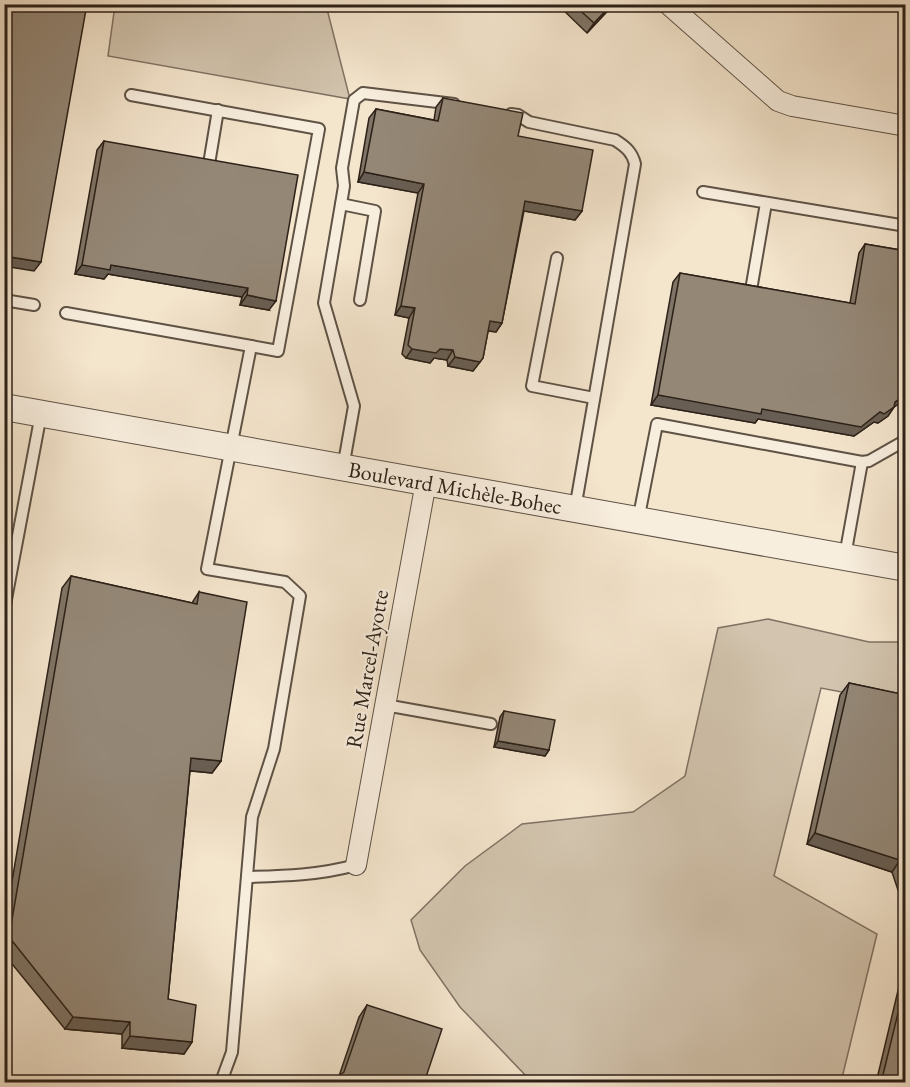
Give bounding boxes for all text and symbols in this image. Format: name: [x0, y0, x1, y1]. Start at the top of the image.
street label: Boulevard Michèle-Bohec: [346, 455, 564, 521]
street label: Rue Marcel-Ayotte: [339, 587, 395, 750]

